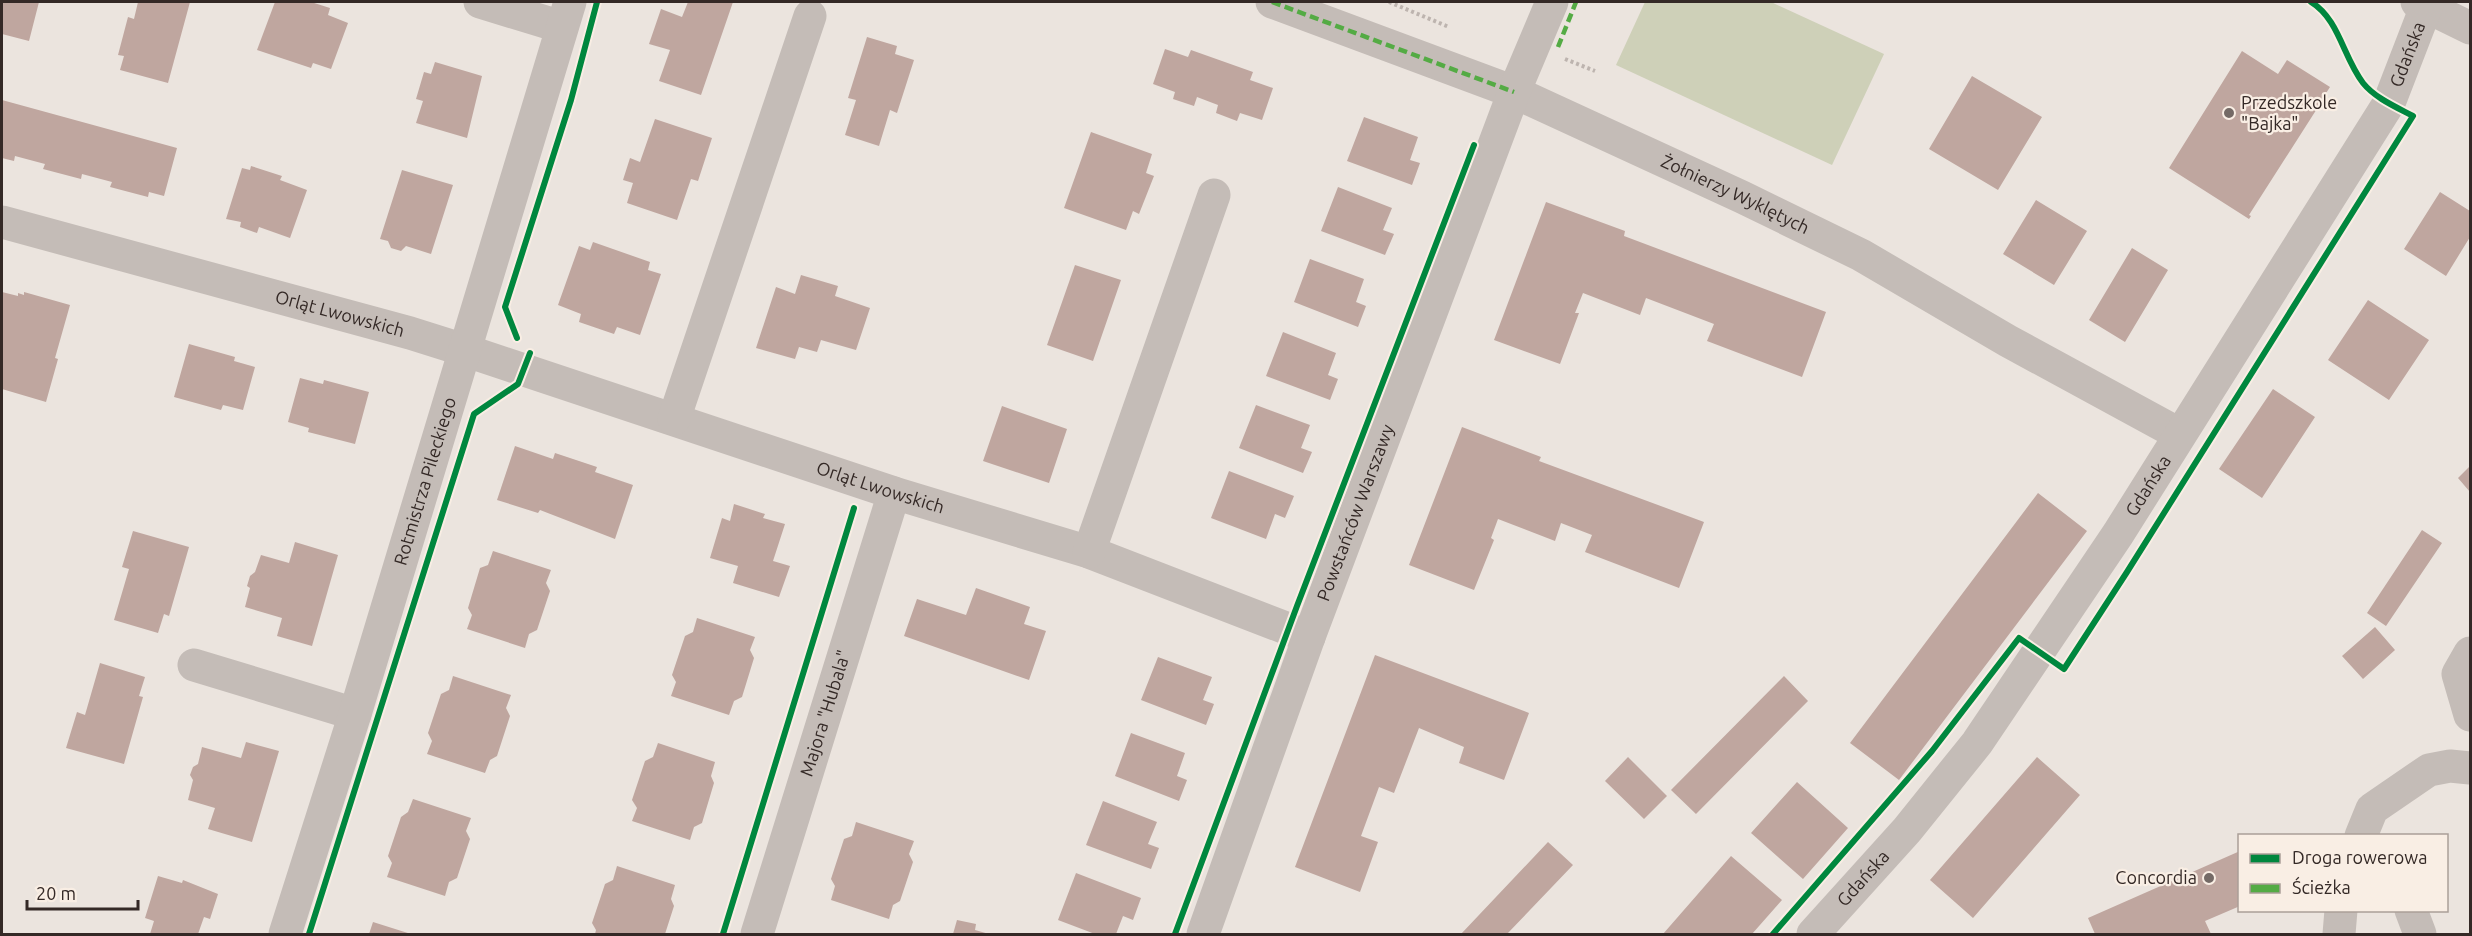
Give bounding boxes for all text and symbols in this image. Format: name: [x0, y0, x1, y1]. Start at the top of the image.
street label: Gdańska: [2385, 19, 2428, 90]
place label: Przedszkole "Bajka": [2241, 92, 2337, 133]
marker: Przedszkole "Bajka": [2222, 106, 2236, 120]
street label: Żołnierzy Wyklętych: [1658, 150, 1813, 237]
street label: Orląt Lwowskich: [273, 286, 407, 340]
street label: Rotmistrza Pileckiego: [390, 395, 459, 567]
street label: Powstańców Warszawy: [1312, 421, 1397, 604]
street label: Gdańska: [2121, 451, 2174, 519]
street label: Orląt Lwowskich: [814, 457, 947, 517]
street label: Majora "Hubala": [796, 648, 854, 779]
legend: [2238, 834, 2448, 912]
street label: Gdańska: [1832, 846, 1893, 910]
text: Droga rowerowa: [2292, 847, 2428, 867]
place label: Concordia: [2115, 867, 2197, 887]
marker: Concordia: [2202, 871, 2216, 885]
scale bar: [27, 873, 138, 911]
text: Ścieżka: [2292, 876, 2351, 897]
text: 20 m: [36, 883, 76, 903]

